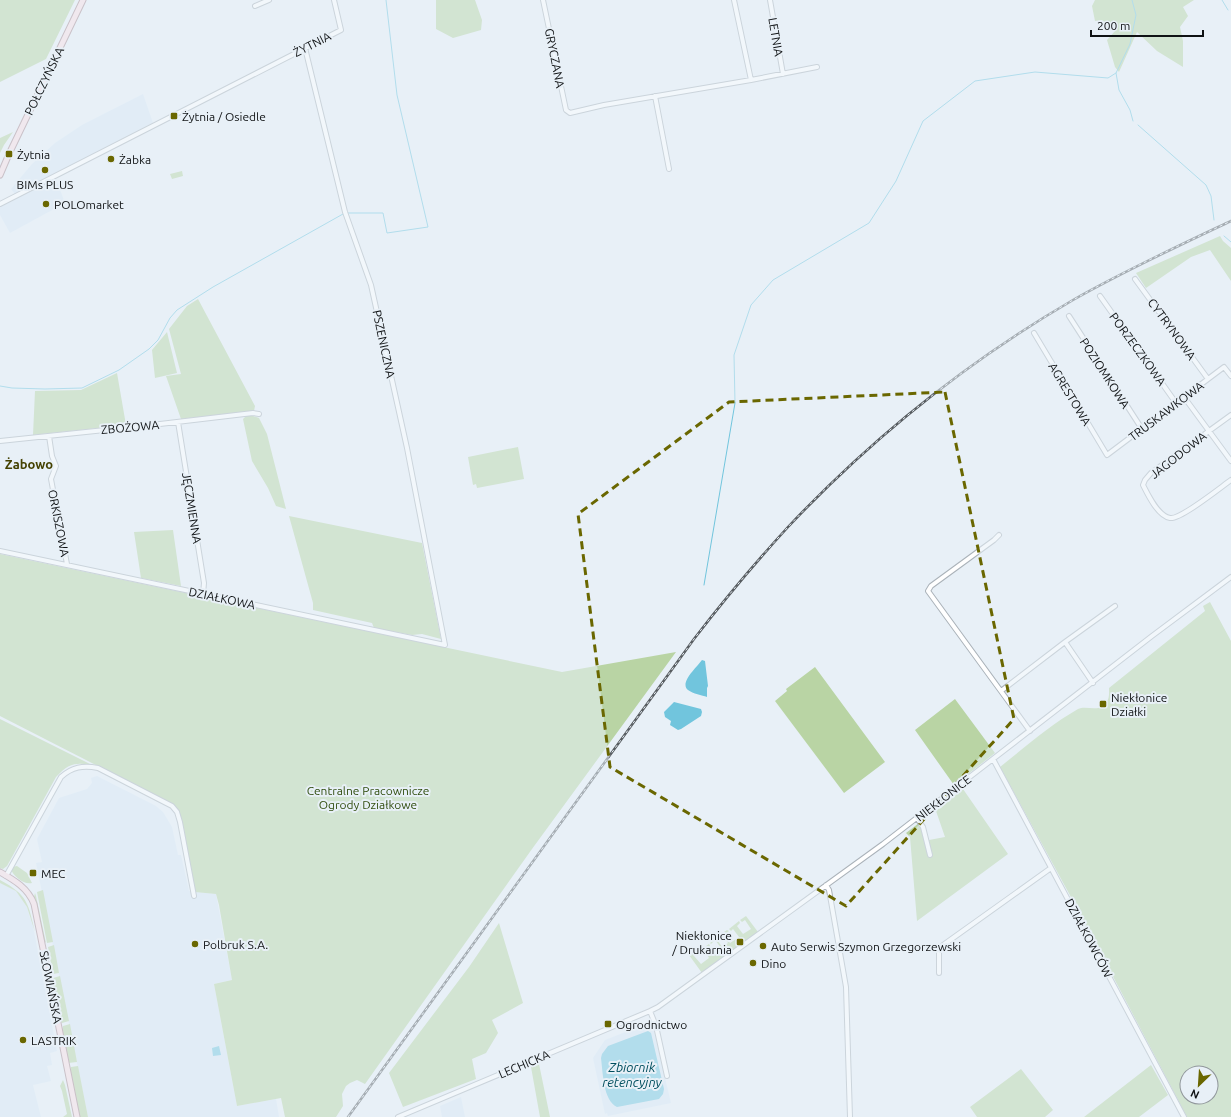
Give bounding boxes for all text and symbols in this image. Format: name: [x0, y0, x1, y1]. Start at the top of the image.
scale bar: [1091, 12, 1203, 38]
street label: LETNIA: [766, 17, 786, 58]
text: 200 m: [1097, 19, 1130, 32]
street label: GRYCZANA: [543, 27, 567, 89]
street label: ŻYTNIA: [291, 29, 333, 59]
street label: POŁCZYŃSKA: [22, 45, 66, 117]
place label: Żytnia / Osiedle: [182, 110, 266, 123]
marker: Żytnia / Osiedle: [169, 111, 179, 121]
place label: Żytnia: [17, 148, 50, 161]
marker: Żytnia: [4, 149, 14, 159]
place label: Żabka: [119, 153, 151, 166]
marker: Żabka: [106, 154, 116, 164]
marker: BIMs PLUS: [40, 165, 50, 175]
place label: BIMs PLUS: [17, 178, 73, 191]
place label: POLOmarket: [54, 198, 124, 211]
marker: POLOmarket: [41, 199, 51, 209]
street label: CYTRYNOWA: [1145, 296, 1199, 362]
street label: PSZENICZNA: [370, 309, 398, 379]
street label: PORZECZKOWA: [1107, 310, 1169, 388]
street label: POZIOMKOWA: [1077, 335, 1133, 411]
street label: AGRESTOWA: [1046, 360, 1094, 428]
street label: TRUSKAWKOWA: [1126, 379, 1206, 443]
street label: ZBOŻOWA: [100, 418, 160, 436]
street label: JAGODOWA: [1147, 429, 1209, 481]
district label: Żabowo: [5, 457, 53, 471]
street label: JĘCZMIENNA: [180, 471, 204, 545]
street label: ORKISZOWA: [46, 488, 72, 558]
street label: DZIAŁKOWA: [188, 585, 257, 611]
place label: Niekłonice Działki: [1111, 691, 1167, 718]
marker: Niekłonice Działki: [1098, 699, 1108, 709]
street label: NIEKŁONICE: [913, 772, 973, 824]
park label: Centralne Pracownicze Ogrody Działkowe: [307, 784, 429, 811]
place label: MEC: [41, 867, 66, 880]
marker: MEC: [28, 868, 38, 878]
street label: DZIAŁKOWCÓW: [1063, 896, 1115, 980]
place label: Niekłonice / Drukarnia: [671, 929, 732, 956]
marker: Niekłonice / Drukarnia: [735, 937, 745, 947]
place label: Polbruk S.A.: [203, 938, 268, 951]
marker: Polbruk S.A.: [190, 939, 200, 949]
place label: Auto Serwis Szymon Grzegorzewski: [771, 940, 961, 953]
marker: Auto Serwis Szymon Grzegorzewski: [758, 941, 768, 951]
street label: SŁOWIAŃSKA: [38, 950, 64, 1025]
place label: Dino: [761, 957, 786, 970]
marker: Dino: [748, 958, 758, 968]
place label: Ogrodnictwo: [616, 1018, 687, 1031]
marker: Ogrodnictwo: [603, 1019, 613, 1029]
place label: LASTRIK: [31, 1034, 77, 1047]
marker: LASTRIK: [18, 1035, 28, 1045]
street label: LECHICKA: [496, 1047, 552, 1081]
water label: Zbiornik retencyjny: [602, 1060, 663, 1089]
north arrow: [1179, 1065, 1219, 1105]
text: N: [1189, 1087, 1201, 1101]

